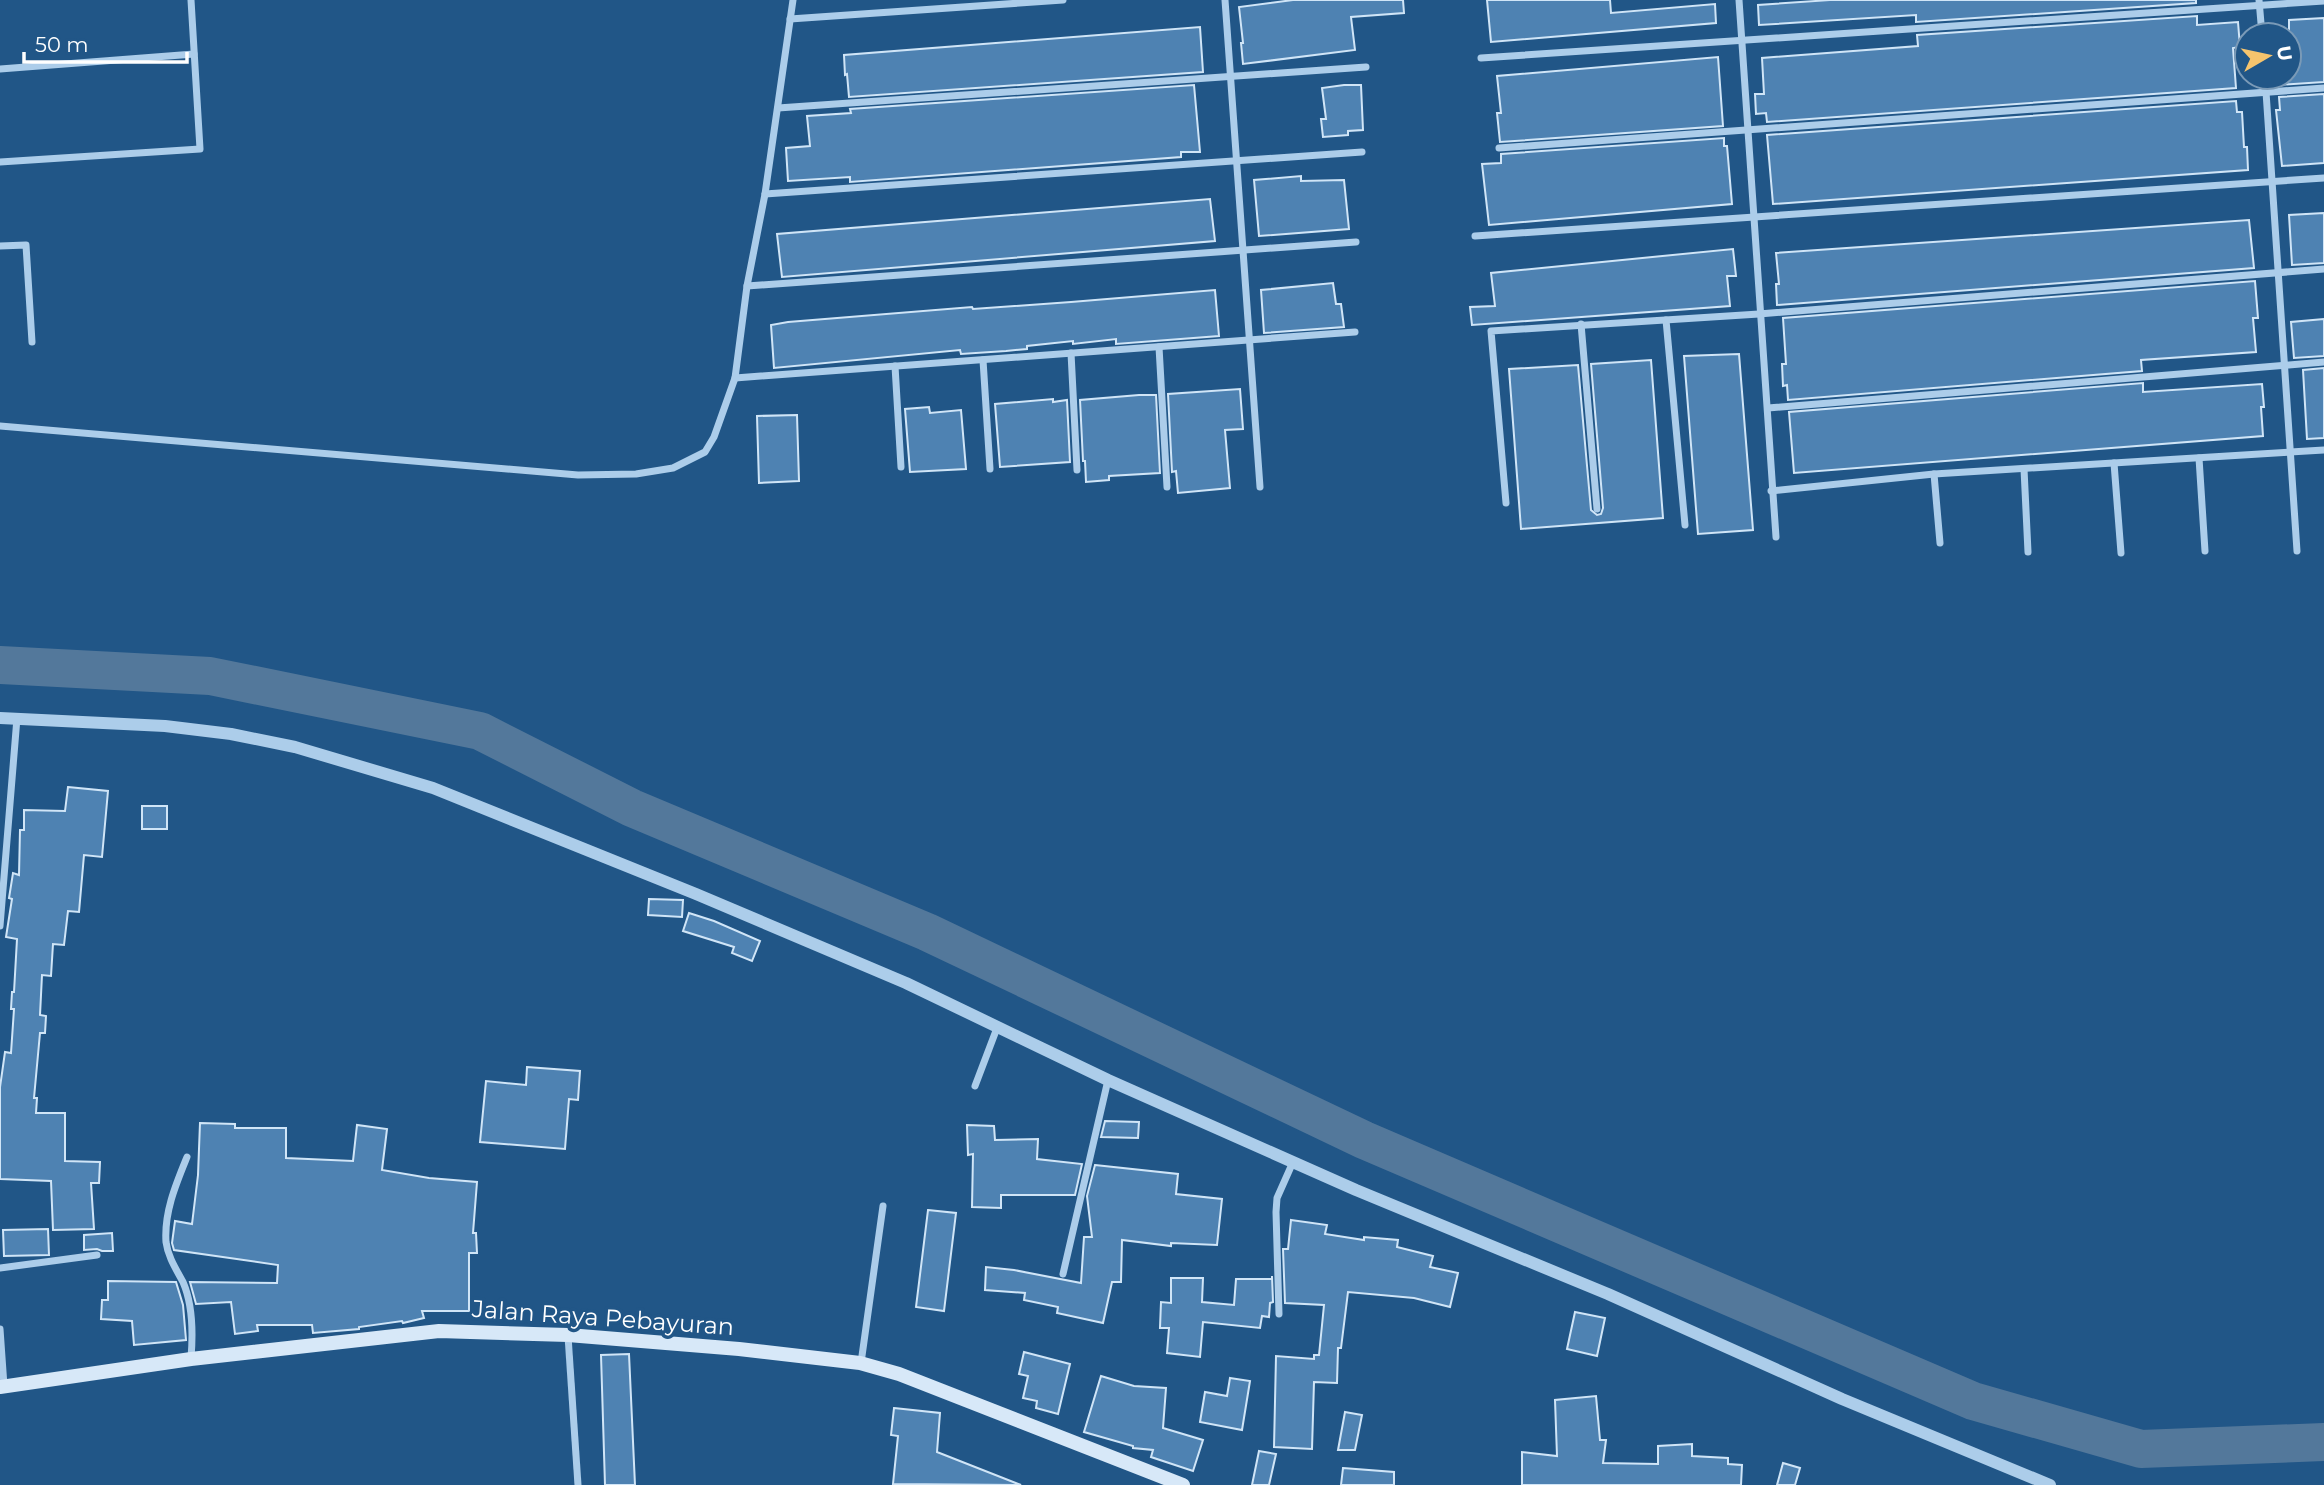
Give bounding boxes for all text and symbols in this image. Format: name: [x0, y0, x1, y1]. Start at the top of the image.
scale bar: [24, 21, 187, 65]
north arrow: [2233, 21, 2303, 91]
text: 50 m: [35, 32, 89, 57]
text: U: [2272, 44, 2297, 63]
street label: Jalan Raya Pebayuran: [470, 1294, 735, 1341]

